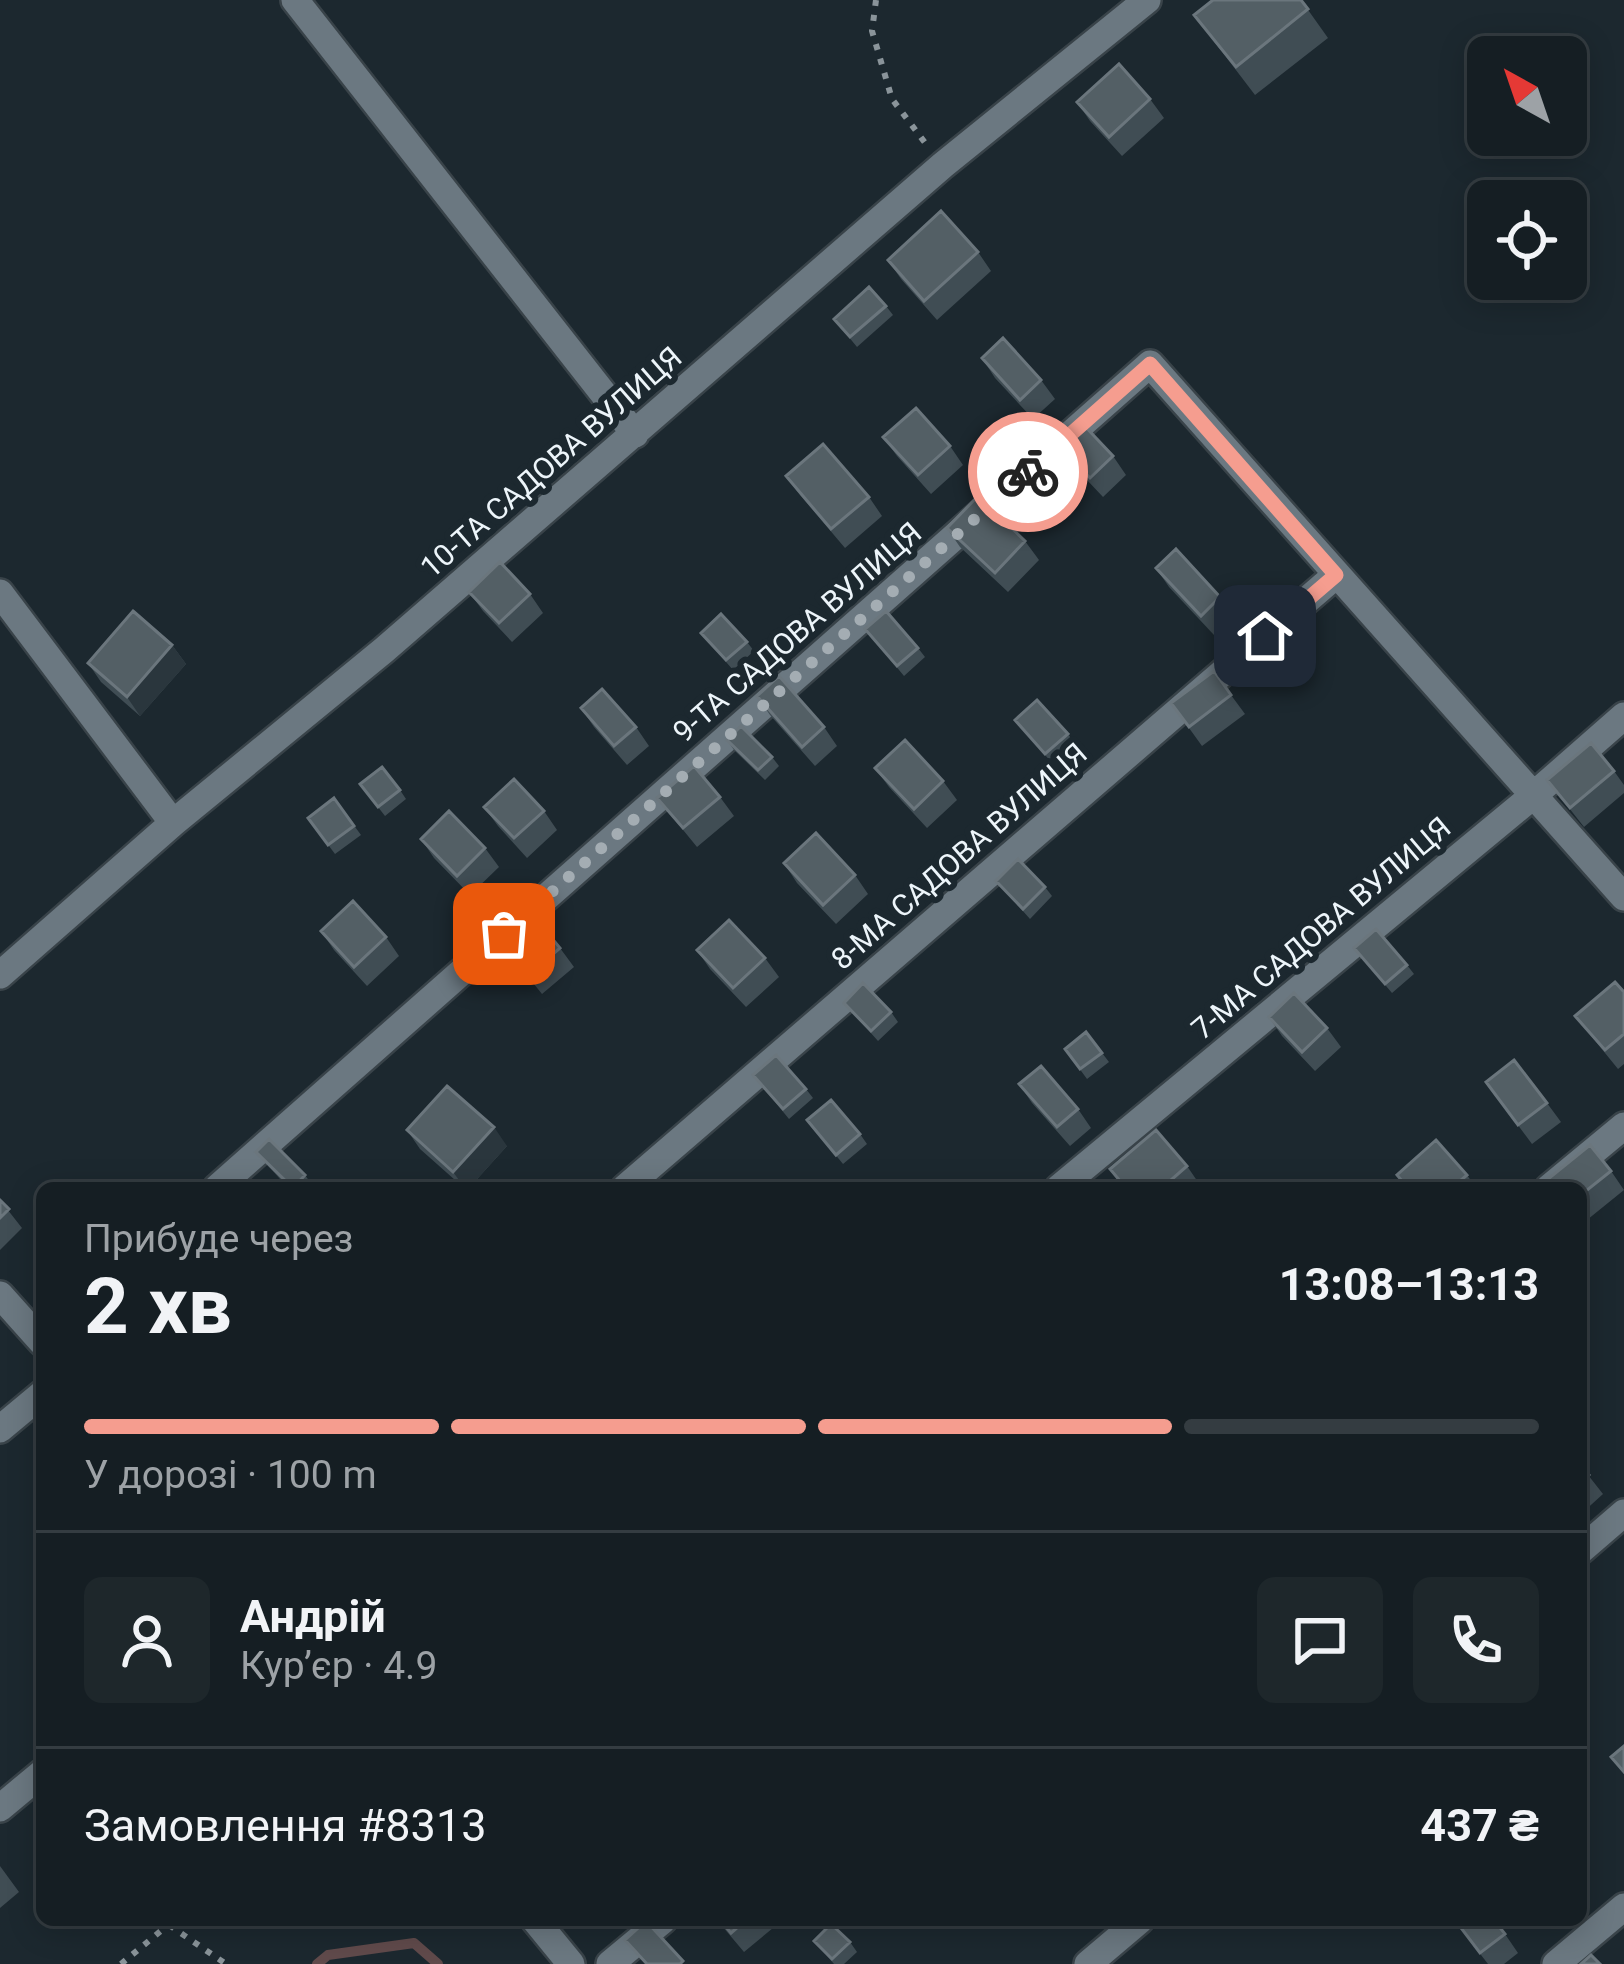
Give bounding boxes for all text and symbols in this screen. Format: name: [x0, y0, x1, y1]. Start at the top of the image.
north arrow: [1467, 36, 1587, 156]
map controls: [1467, 36, 1587, 300]
button: locate: [1467, 180, 1587, 300]
street label: 10-ТА САДОВА ВУЛИЦЯ: [413, 339, 689, 585]
courier: [968, 412, 1088, 532]
icon: bike: [995, 439, 1061, 505]
street label: 9-ТА САДОВА ВУЛИЦЯ: [666, 515, 928, 749]
pin: [1214, 585, 1316, 687]
icon: home: [1232, 603, 1298, 669]
street label: 8-МА САДОВА ВУЛИЦЯ: [824, 736, 1094, 976]
street label: 7-МА САДОВА ВУЛИЦЯ: [1185, 810, 1457, 1046]
pin: [453, 883, 555, 985]
icon: bag: [471, 901, 537, 967]
text: Прибуде через: [84, 1216, 353, 1262]
text: 13:08–13:13: [1279, 1258, 1539, 1311]
text: 2 хв: [84, 1261, 232, 1352]
text: У дорозі · 100 m: [84, 1452, 377, 1498]
button: person: [84, 1577, 210, 1703]
button: chat: [1257, 1577, 1383, 1703]
button: phone: [1413, 1577, 1539, 1703]
text: Андрій: [240, 1590, 386, 1643]
text: Кур’єр · 4.9: [240, 1643, 437, 1689]
text: Замовлення #8313: [84, 1799, 486, 1852]
text: 437 ₴: [1420, 1799, 1539, 1852]

